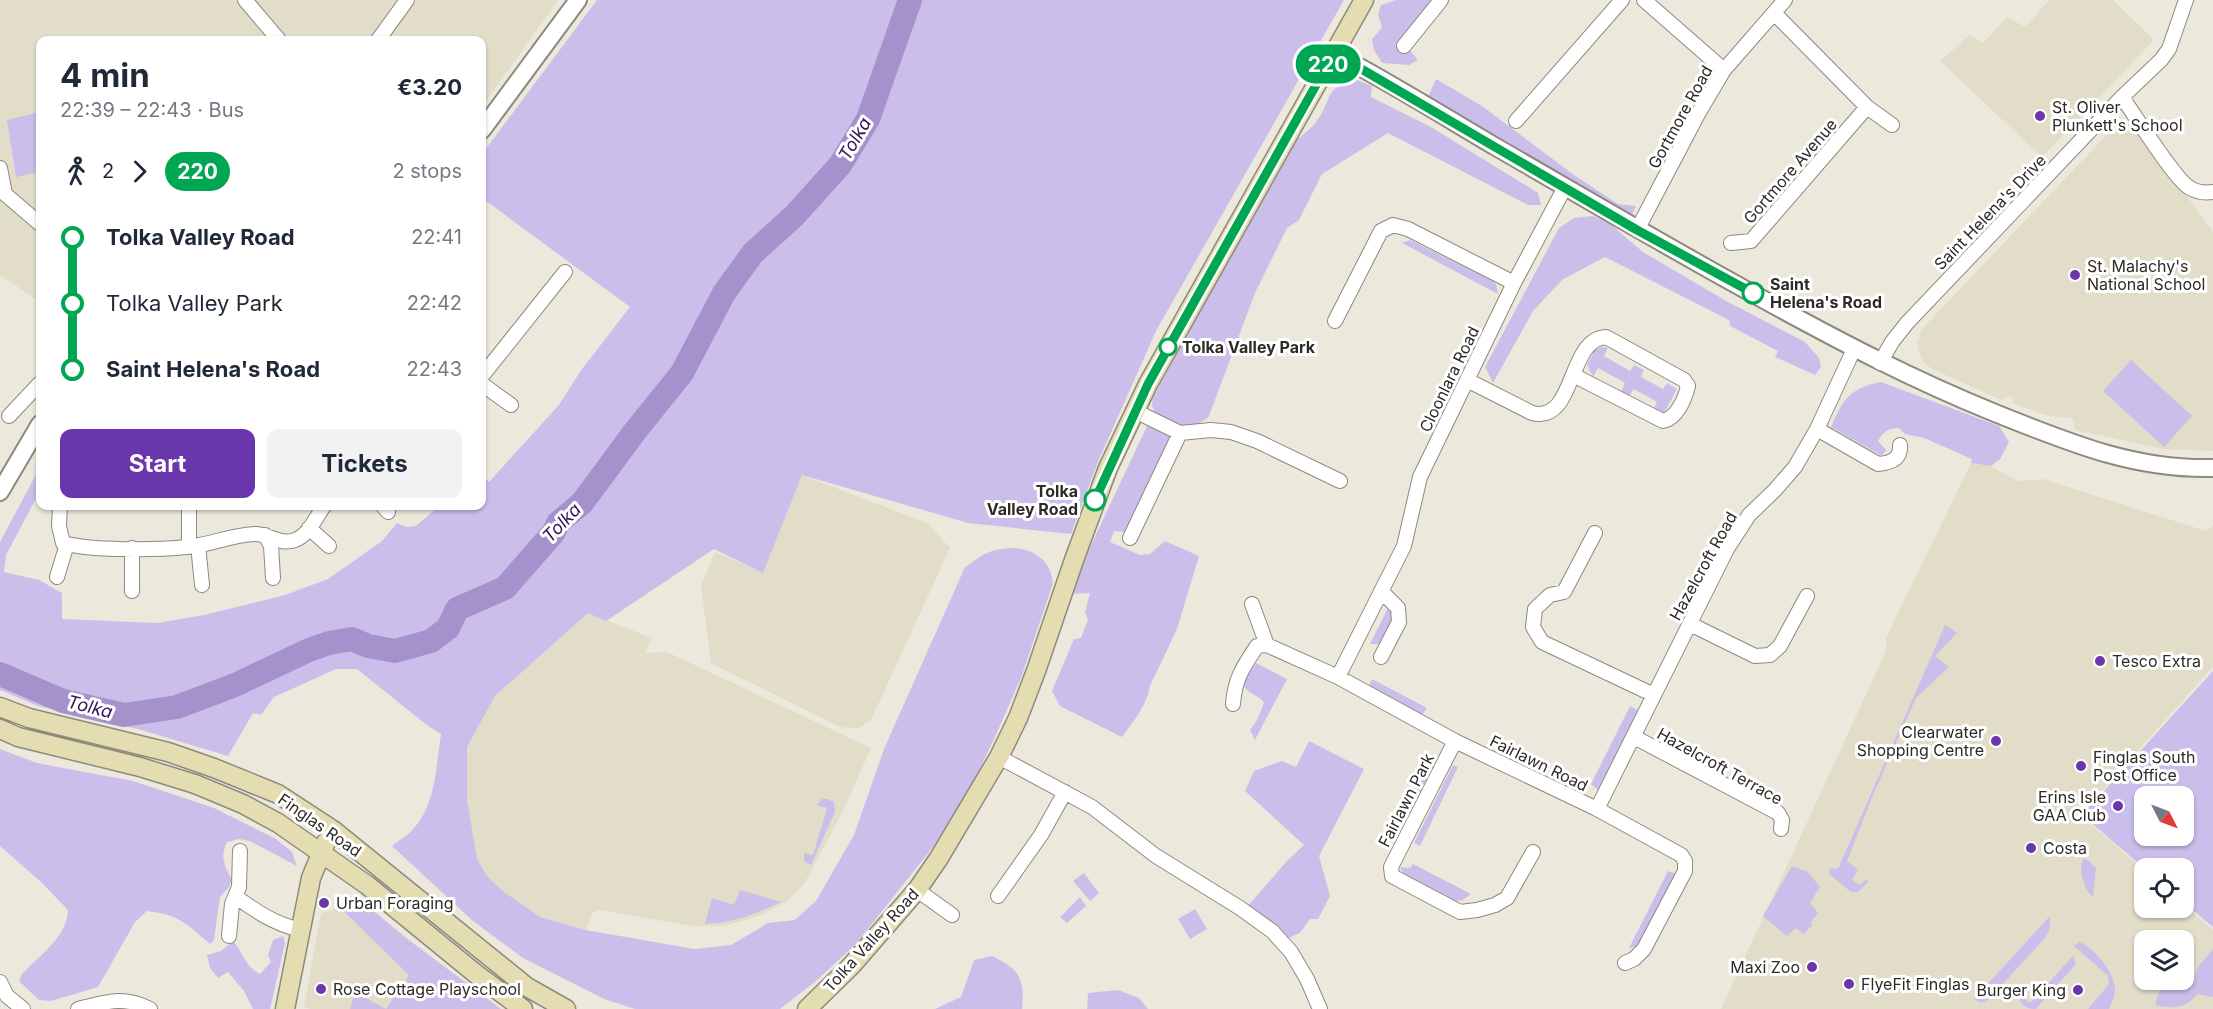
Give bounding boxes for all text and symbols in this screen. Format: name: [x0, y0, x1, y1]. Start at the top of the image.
line badge: 220: [1294, 44, 1362, 84]
text: 220: [1308, 52, 1348, 77]
text: 4 min: [60, 55, 150, 95]
street label: Gortmore Road: [1643, 62, 1717, 172]
text: €3.20: [397, 74, 462, 100]
place label: St. Oliver Plunkett's School: [2052, 97, 2183, 135]
text: 22:39 – 22:43 · Bus: [60, 98, 244, 122]
marker: St. Oliver Plunkett's School: [2033, 109, 2047, 123]
water label: Tolka: [834, 114, 875, 164]
street label: Gortmore Avenue: [1739, 114, 1841, 228]
street label: Saint Helena's Drive: [1930, 150, 2050, 274]
icon: walk: [60, 155, 93, 188]
icon: forward: [123, 155, 156, 188]
text: 2: [102, 159, 114, 183]
text: 220: [177, 159, 218, 184]
text: 2 stops: [392, 159, 462, 183]
text: Tolka Valley Road: [106, 224, 295, 250]
text: 22:41: [411, 225, 462, 249]
place label: St. Malachy's National School: [2087, 256, 2205, 294]
marker: St. Malachy's National School: [2068, 268, 2082, 282]
place label: Saint Helena's Road: [1770, 274, 1882, 312]
marker: Saint Helena's Road: [1742, 282, 1764, 304]
text: Tolka Valley Park: [106, 290, 283, 316]
text: 22:42: [407, 291, 462, 315]
street label: Cloonlara Road: [1415, 323, 1483, 435]
place label: Tolka Valley Park: [1182, 337, 1316, 357]
marker: Tolka Valley Park: [1159, 338, 1177, 356]
text: Saint Helena's Road: [106, 356, 320, 382]
text: 22:43: [407, 357, 462, 381]
button: Start: [60, 429, 255, 498]
button: Tickets: [267, 429, 462, 498]
place label: Tolka Valley Road: [987, 481, 1078, 519]
marker: Tolka Valley Road: [1084, 489, 1106, 511]
water label: Tolka: [538, 499, 585, 546]
street label: Hazelcroft Road: [1665, 508, 1741, 624]
place label: Tesco Extra: [2112, 651, 2201, 671]
marker: Tesco Extra: [2093, 654, 2107, 668]
water label: Tolka: [65, 691, 115, 722]
place label: Clearwater Shopping Centre: [1857, 722, 1984, 760]
street label: Hazelcroft Terrace: [1654, 723, 1786, 809]
street label: Fairlawn Road: [1487, 731, 1591, 795]
marker: Clearwater Shopping Centre: [1989, 734, 2003, 748]
place label: Finglas South Post Office: [2093, 747, 2195, 785]
street label: Fairlawn Park: [1374, 750, 1438, 850]
marker: Finglas South Post Office: [2074, 759, 2088, 773]
north arrow: [2134, 786, 2194, 846]
map controls: [2134, 786, 2194, 990]
place label: Erins Isle GAA Club: [2033, 787, 2106, 825]
street label: Finglas Road: [275, 789, 365, 861]
marker: Erins Isle GAA Club: [2111, 799, 2125, 813]
place label: Costa: [2043, 838, 2087, 858]
marker: Costa: [2024, 841, 2038, 855]
button: locate: [2134, 858, 2194, 918]
street label: Tolka Valley Road: [819, 884, 923, 996]
place label: Urban Foraging: [336, 893, 453, 913]
marker: Urban Foraging: [317, 896, 331, 910]
button: layers: [2134, 930, 2194, 990]
place label: Maxi Zoo: [1730, 957, 1800, 977]
marker: Maxi Zoo: [1805, 960, 1819, 974]
place label: FlyeFit Finglas: [1861, 974, 1969, 994]
marker: FlyeFit Finglas: [1842, 977, 1856, 991]
place label: Rose Cottage Playschool: [333, 979, 521, 999]
place label: Burger King: [1977, 980, 2066, 1000]
marker: Rose Cottage Playschool: [314, 982, 328, 996]
marker: Burger King: [2071, 983, 2085, 997]

